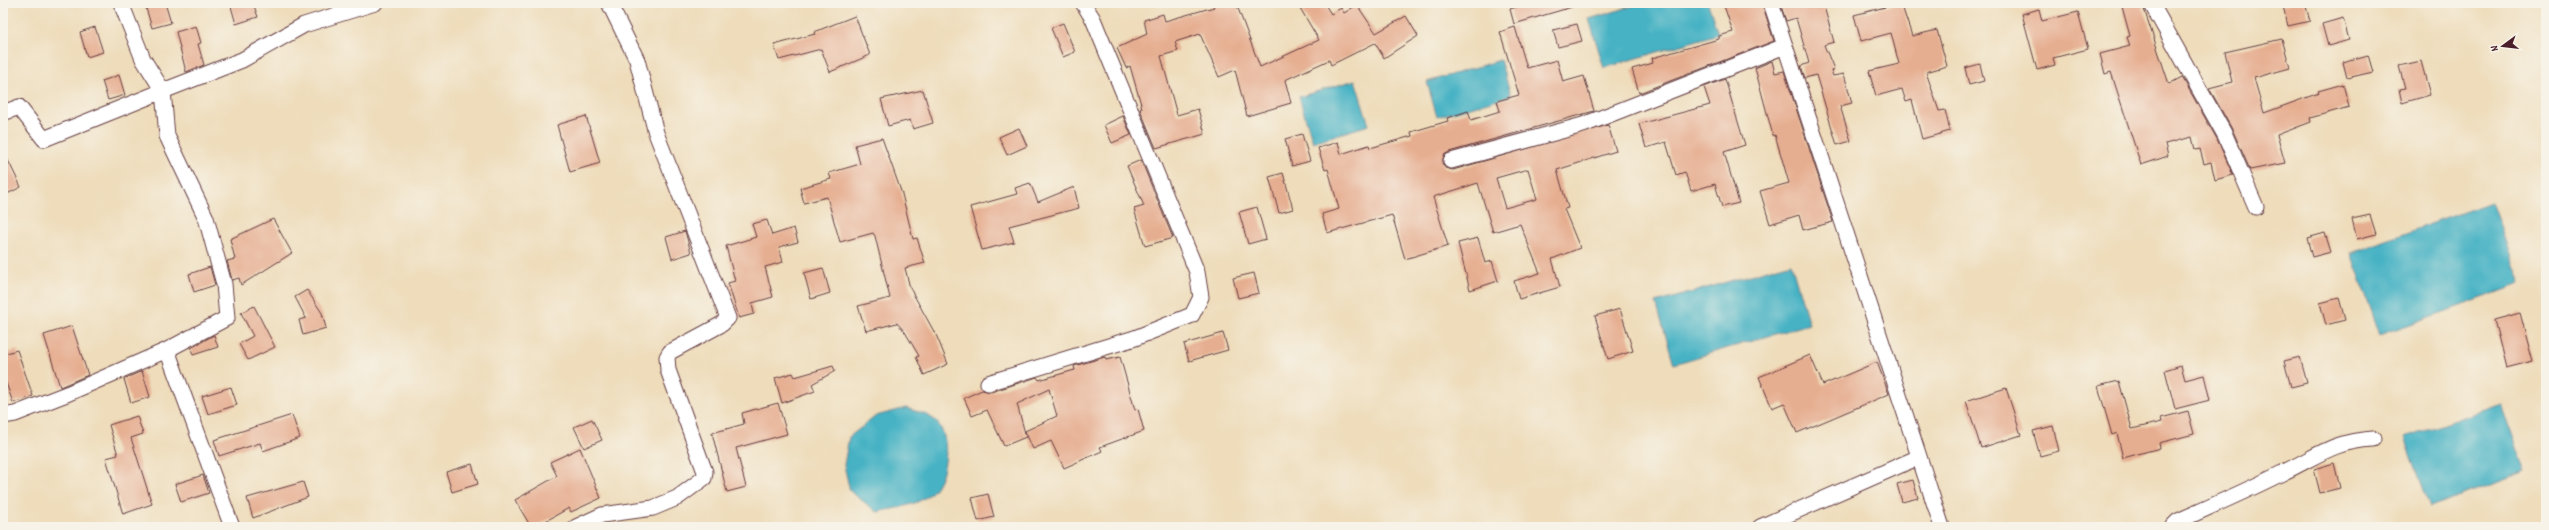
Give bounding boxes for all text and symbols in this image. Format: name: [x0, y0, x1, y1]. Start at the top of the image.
north arrow: [2483, 26, 2523, 66]
text: N: [2487, 43, 2504, 53]

